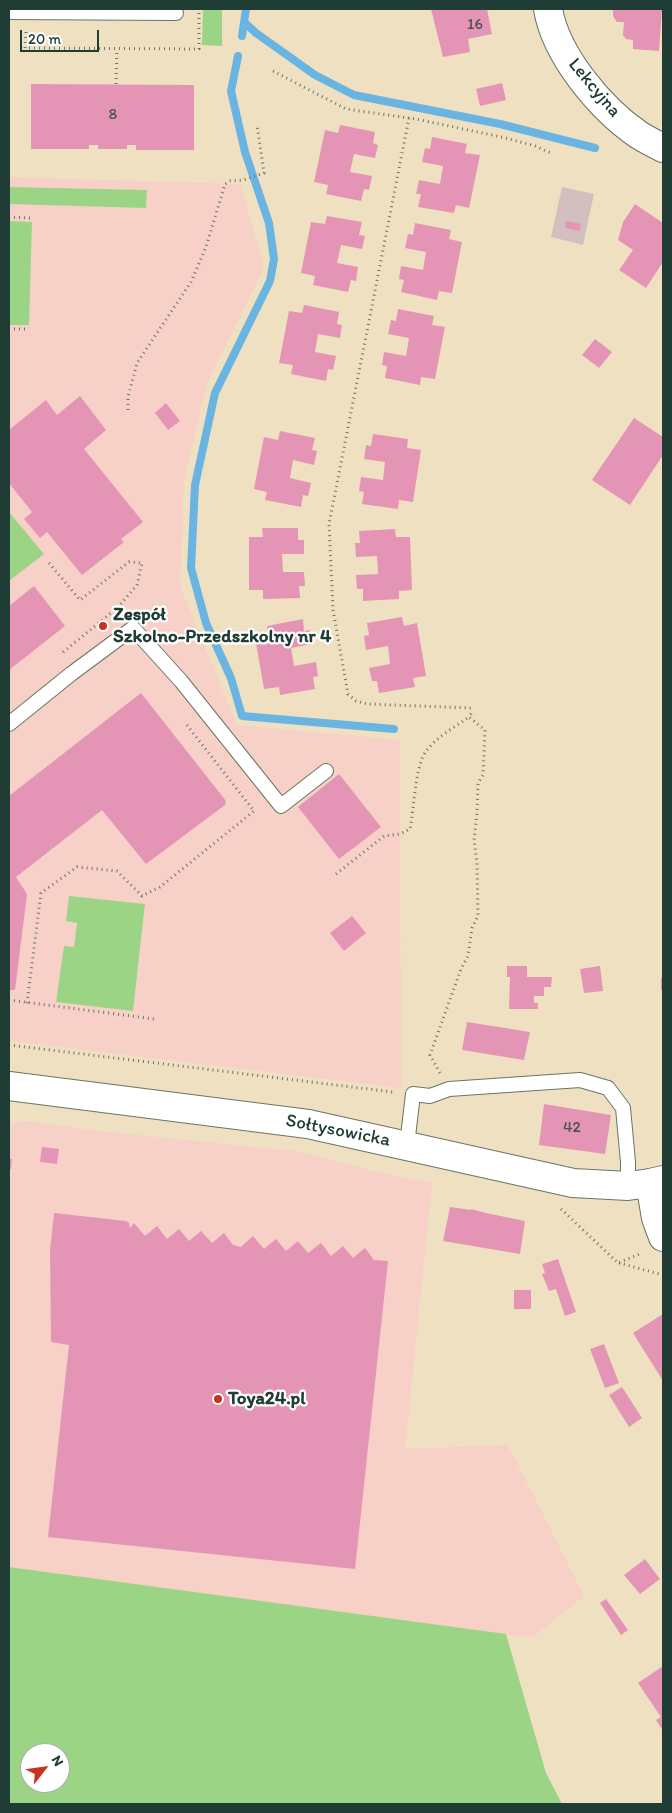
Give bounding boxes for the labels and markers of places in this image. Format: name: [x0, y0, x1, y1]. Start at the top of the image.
place label: Zespół Szkolno-Przedszkolny nr 4: [113, 604, 331, 648]
marker: Zespół Szkolno-Przedszkolny nr 4: [97, 620, 109, 632]
place label: Toya24.pl: [228, 1388, 306, 1410]
marker: Toya24.pl: [212, 1393, 224, 1405]

